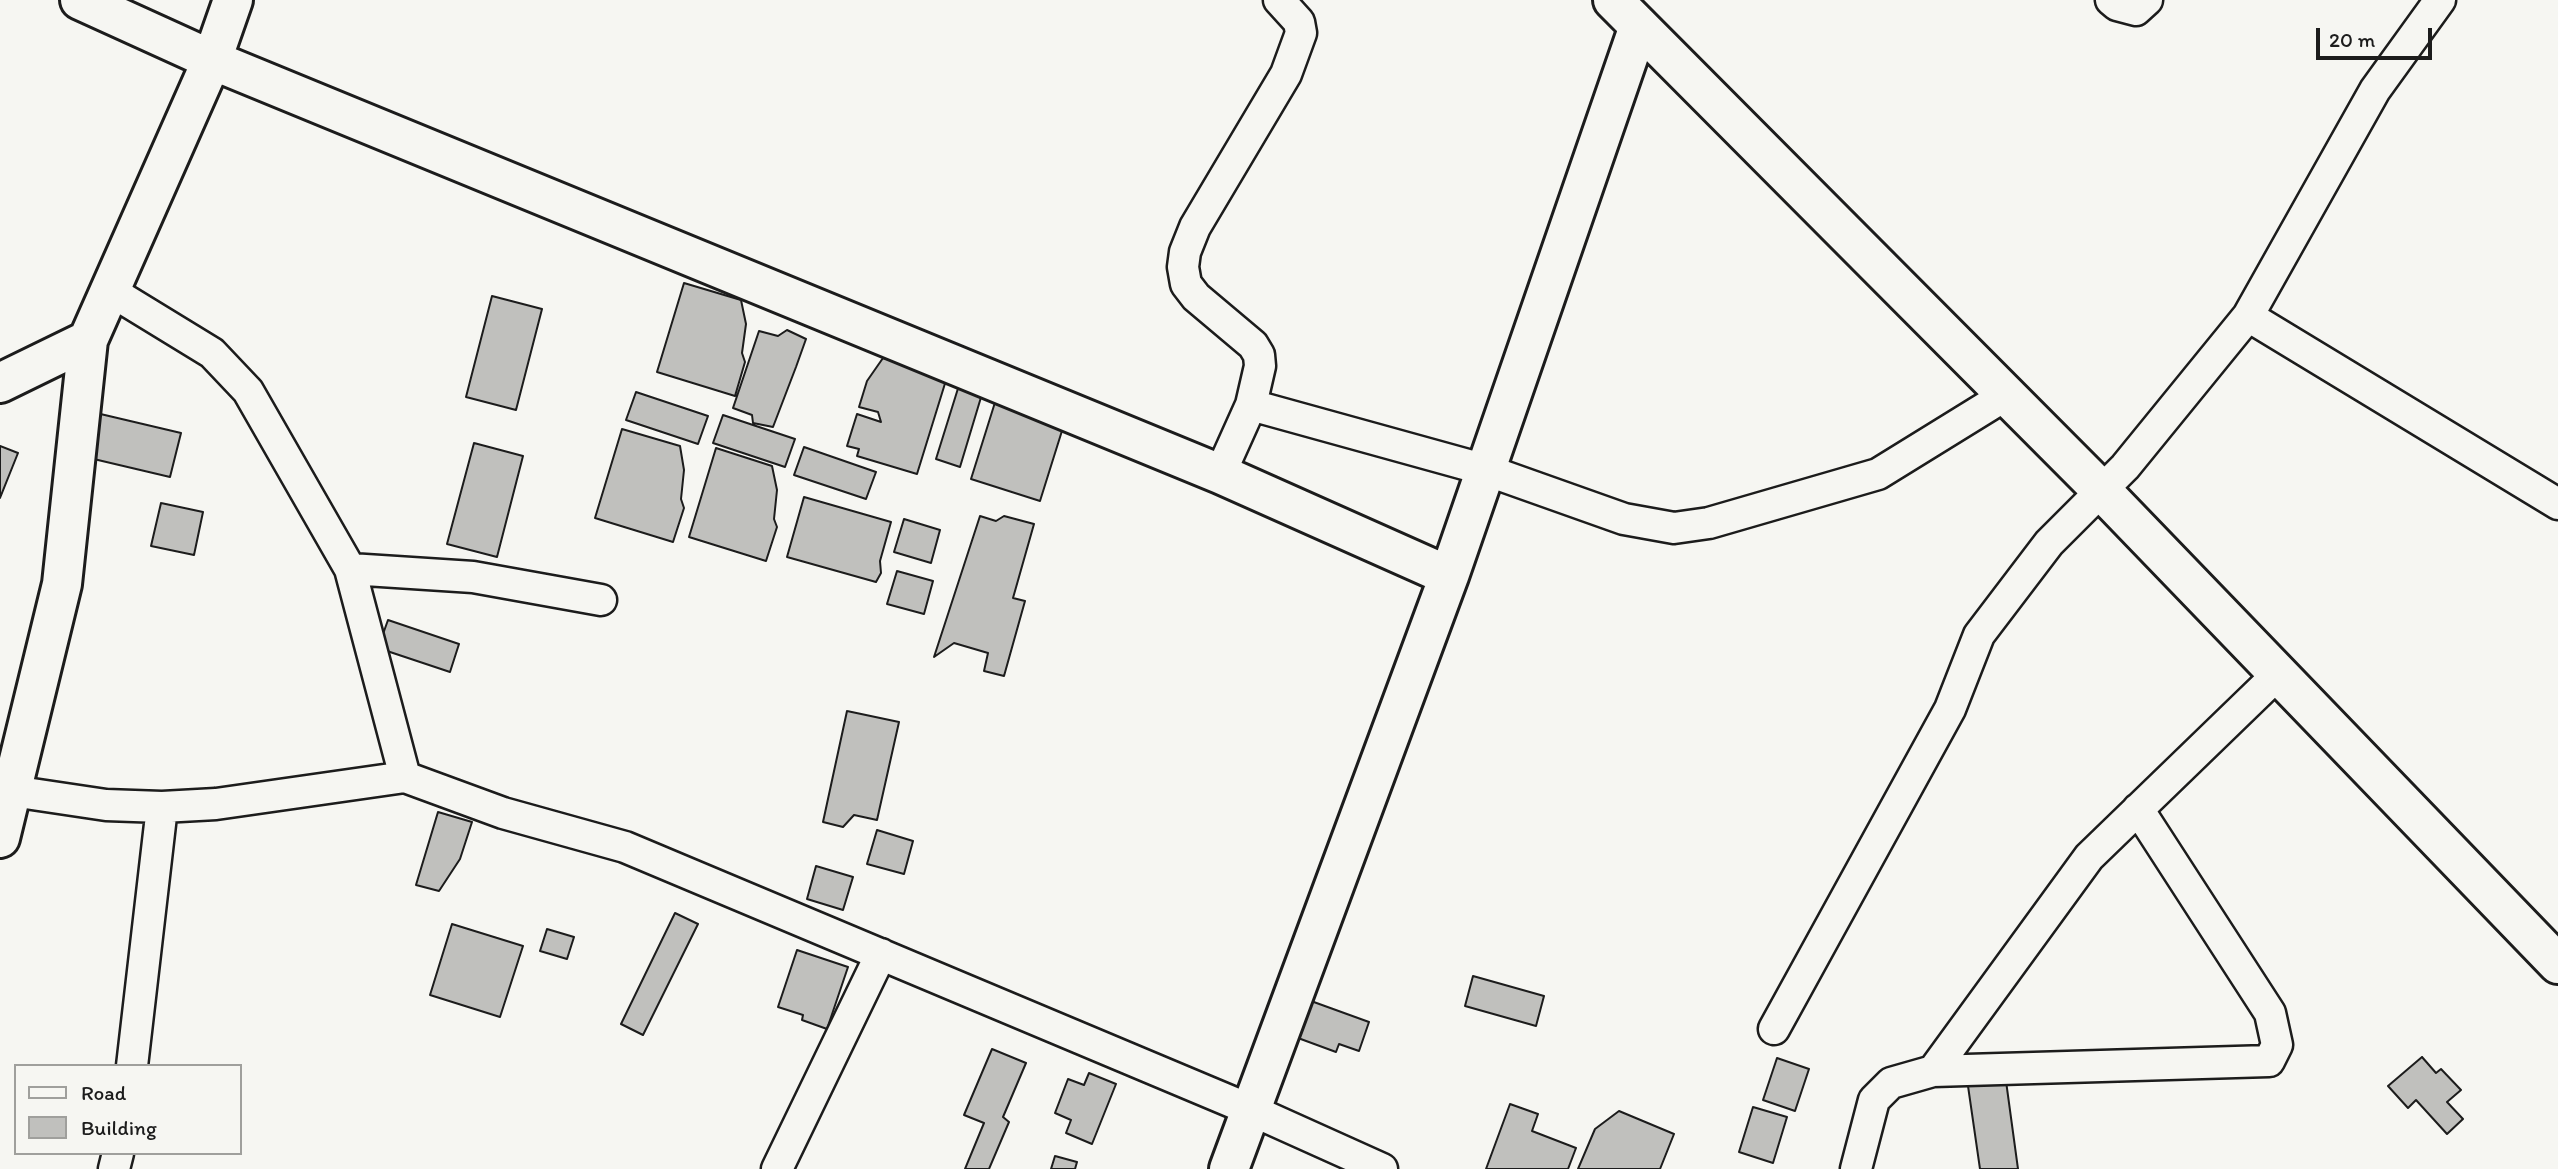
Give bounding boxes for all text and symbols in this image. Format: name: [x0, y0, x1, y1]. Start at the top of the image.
scale bar: [2320, 14, 2436, 58]
text: 20 m: [2329, 27, 2375, 52]
legend: [14, 1064, 242, 1155]
text: Road: [81, 1080, 126, 1105]
text: Building: [81, 1115, 157, 1140]

